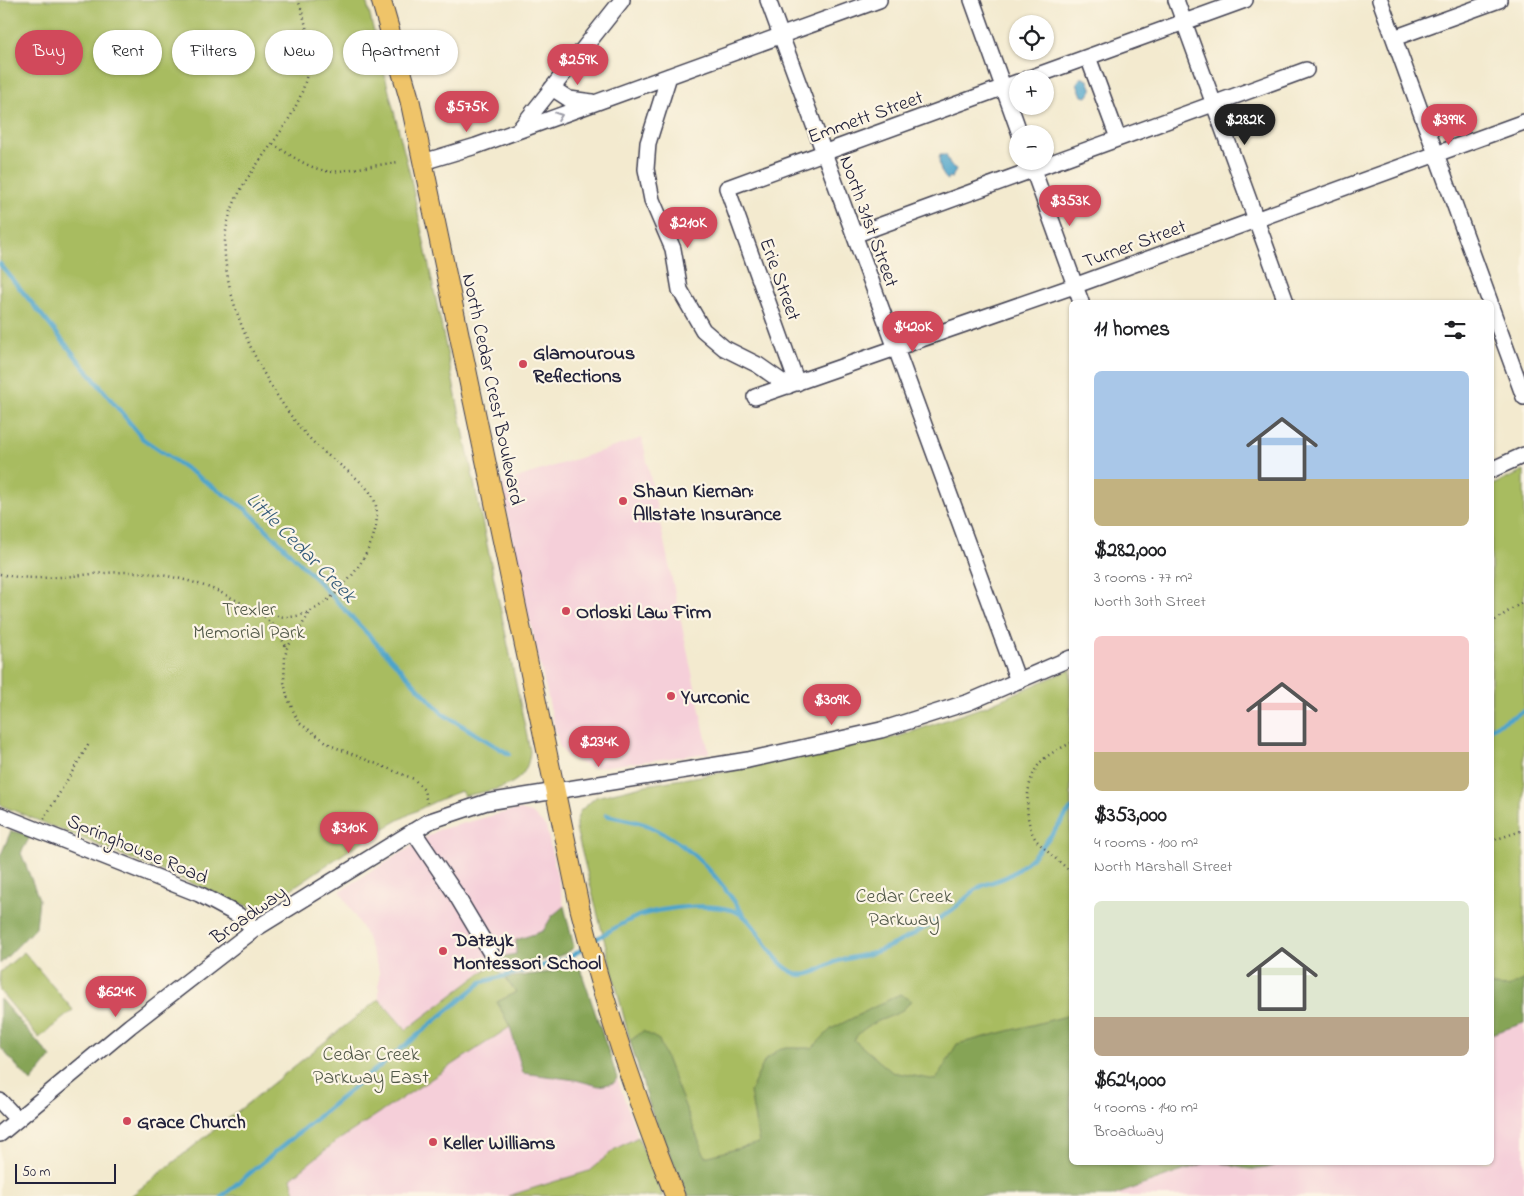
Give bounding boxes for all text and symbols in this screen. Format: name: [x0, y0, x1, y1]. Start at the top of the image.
map controls: [1009, 15, 1054, 170]
button: locate: [1009, 15, 1054, 60]
chip: Buy: [15, 30, 83, 75]
chip: Rent: [93, 30, 162, 75]
chip: Filters: [172, 30, 255, 75]
chip: New: [265, 30, 333, 75]
chip: Apartment: [343, 30, 458, 75]
pin: $259K: [543, 44, 613, 86]
text: $259K: [558, 48, 598, 72]
button: +: [1009, 70, 1054, 115]
street label: Emmett Street: [804, 84, 928, 153]
pin: $575K: [432, 90, 502, 133]
text: $575K: [446, 95, 488, 119]
pin: $282K: [1210, 104, 1280, 146]
pin: $399K: [1414, 104, 1484, 146]
text: $282K: [1225, 108, 1265, 132]
text: $399K: [1432, 108, 1466, 132]
one-way arrow: [554, 112, 562, 122]
button: −: [1009, 125, 1054, 170]
street label: North 31st Street: [830, 152, 905, 292]
pin: $353K: [1035, 184, 1105, 227]
text: $353K: [1050, 189, 1090, 213]
pin: $210K: [653, 206, 723, 249]
text: $210K: [669, 211, 707, 235]
street label: Turner Street: [1079, 213, 1191, 277]
street label: Erie Street: [750, 234, 807, 326]
street label: North Cedar Crest Boulevard: [453, 271, 530, 508]
pin: $420K: [878, 310, 948, 353]
text: $420K: [894, 315, 932, 339]
text: 11 homes: [1094, 315, 1170, 345]
icon: filters: [1441, 316, 1469, 344]
place label: Glamourous Reflections: [533, 340, 635, 392]
marker: Glamourous Reflections: [517, 358, 529, 370]
icon: home: [1237, 404, 1327, 494]
place label: Shaun Kiernan: Allstate Insurance: [633, 478, 782, 530]
water label: Little Cedar Creek: [238, 486, 363, 611]
marker: Shaun Kiernan: Allstate Insurance: [617, 495, 629, 507]
text: $282,000: [1094, 536, 1166, 566]
text: 3 rooms · 77 m²: [1094, 566, 1193, 590]
text: North 30th Street: [1094, 590, 1206, 614]
park label: Trexler Memorial Park: [193, 596, 305, 648]
place label: Orloski Law Firm: [576, 599, 712, 628]
marker: Orloski Law Firm: [560, 605, 572, 617]
icon: home: [1237, 669, 1327, 759]
place label: Yurconic: [680, 684, 750, 713]
pin: $309K: [797, 684, 867, 726]
text: $309K: [814, 688, 850, 712]
marker: Yurconic: [665, 690, 677, 702]
pin: $234K: [564, 726, 634, 768]
text: $234K: [580, 730, 618, 754]
text: $353,000: [1094, 801, 1167, 831]
street label: Springhouse Road: [62, 808, 212, 894]
pin: $310K: [314, 812, 384, 854]
text: $310K: [331, 816, 367, 840]
text: 4 rooms · 100 m²: [1094, 831, 1198, 855]
text: North Marshall Street: [1094, 855, 1232, 879]
street label: Broadway: [205, 879, 293, 953]
park label: Cedar Creek Parkway: [855, 883, 953, 935]
place label: Datzyk Montessori School: [452, 927, 601, 979]
icon: home: [1237, 934, 1327, 1024]
marker: Datzyk Montessori School: [437, 945, 449, 957]
pin: $624K: [81, 976, 151, 1018]
text: $624K: [96, 980, 136, 1004]
park label: Cedar Creek Parkway East: [313, 1041, 429, 1093]
text: $624,000: [1094, 1066, 1166, 1096]
text: 4 rooms · 140 m²: [1094, 1096, 1198, 1120]
place label: Grace Church: [137, 1109, 246, 1138]
marker: Grace Church: [121, 1115, 133, 1127]
text: Broadway: [1094, 1120, 1164, 1144]
place label: Keller Williams: [443, 1130, 555, 1159]
marker: Keller Williams: [427, 1136, 439, 1148]
scale bar: [15, 1161, 116, 1184]
text: 50 m: [22, 1162, 50, 1183]

